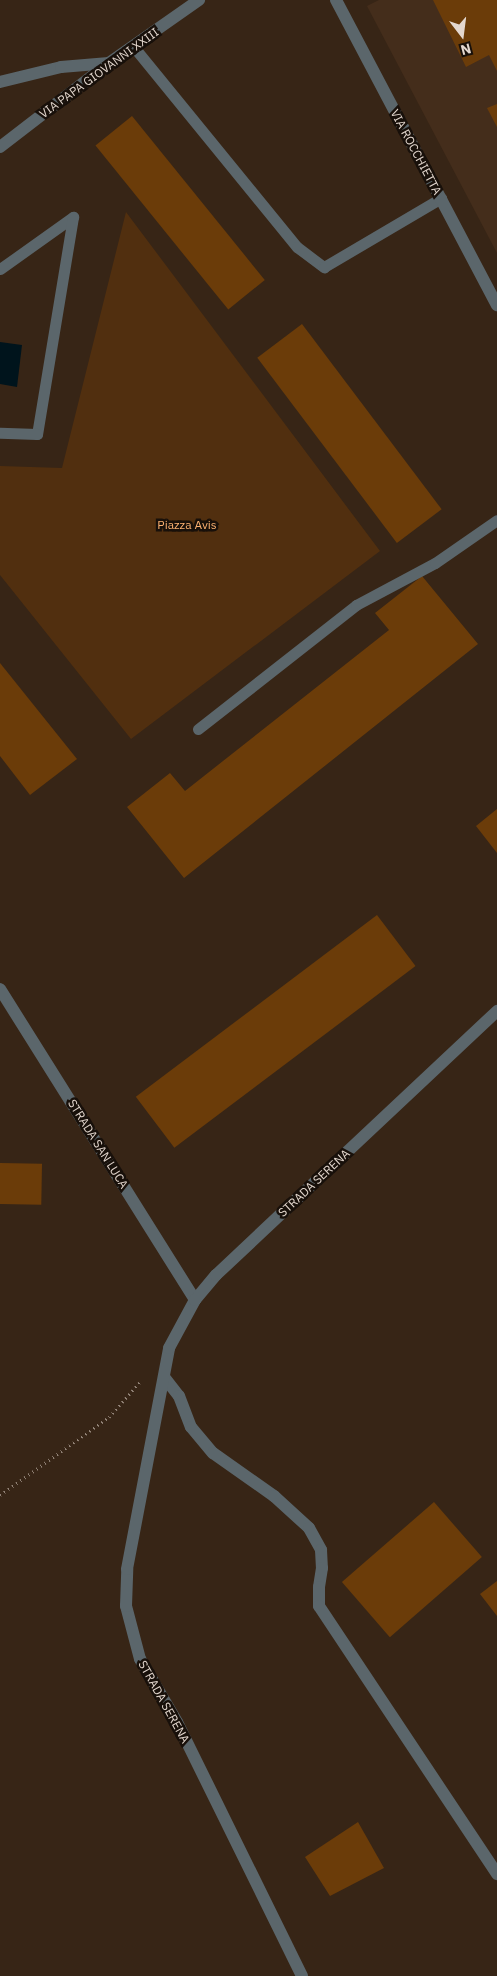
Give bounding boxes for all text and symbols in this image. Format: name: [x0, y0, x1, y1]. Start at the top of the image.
north arrow: [437, 10, 487, 60]
street label: VIA PAPA GIOVANNI XXIII: [37, 25, 161, 121]
text: N: [459, 39, 473, 59]
street label: VIA ROCCHIETTA: [387, 107, 445, 197]
park label: Piazza Avis: [157, 518, 217, 532]
street label: STRADA SAN LUCA: [65, 1097, 131, 1191]
street label: STRADA SERENA: [275, 1146, 353, 1220]
street label: STRADA SERENA: [135, 1658, 193, 1746]

